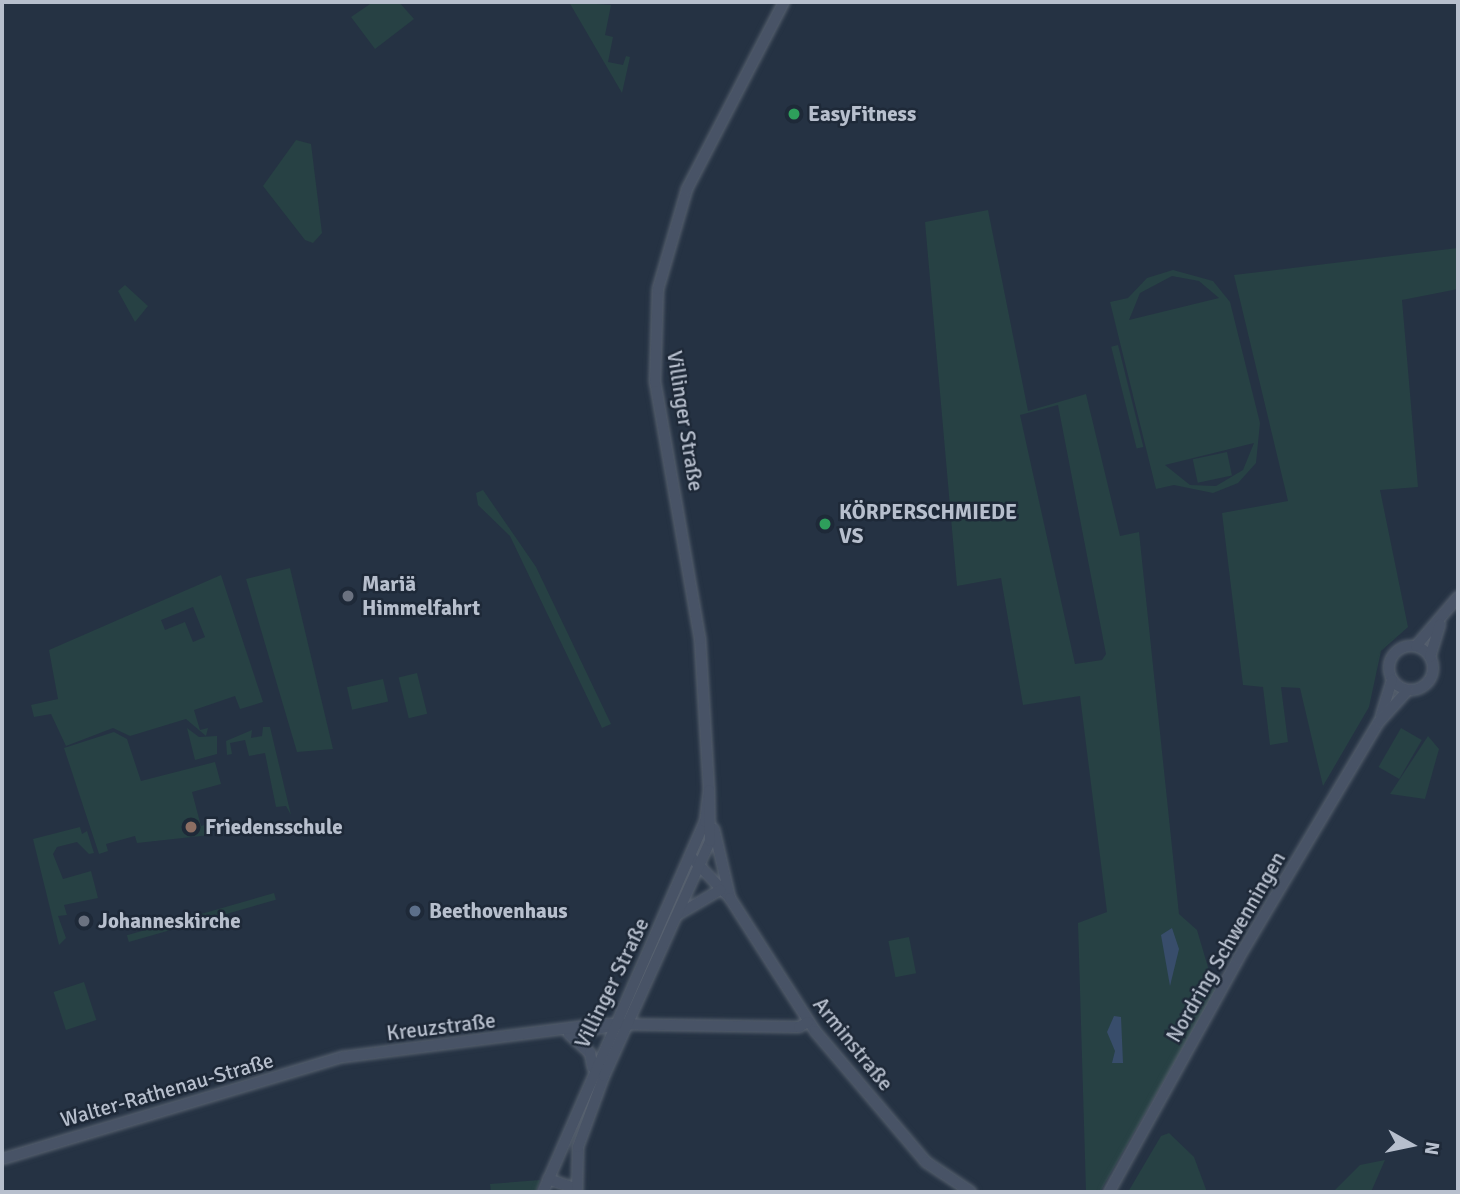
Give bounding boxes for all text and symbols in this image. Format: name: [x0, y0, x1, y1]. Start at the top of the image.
place label: EasyFitness: [808, 101, 916, 127]
marker: EasyFitness: [786, 106, 802, 122]
street label: Villinger Straße: [661, 349, 709, 493]
place label: KÖRPERSCHMIEDE VS: [839, 499, 1017, 549]
marker: KÖRPERSCHMIEDE VS: [817, 516, 833, 532]
place label: Mariä Himmelfahrt: [362, 571, 480, 621]
marker: Mariä Himmelfahrt: [340, 588, 356, 604]
place label: Friedensschule: [205, 814, 343, 840]
marker: Friedensschule: [183, 819, 199, 835]
street label: Nordring Schwenningen: [1161, 847, 1291, 1047]
place label: Beethovenhaus: [429, 898, 568, 924]
marker: Beethovenhaus: [407, 903, 423, 919]
place label: Johanneskirche: [98, 908, 241, 934]
marker: Johanneskirche: [76, 913, 92, 929]
street label: Villinger Straße: [570, 914, 654, 1052]
street label: Arminstraße: [808, 992, 898, 1096]
street label: Kreuzstraße: [385, 1008, 497, 1046]
street label: Walter-Rathenau-Straße: [58, 1048, 276, 1132]
north arrow: [1376, 1110, 1446, 1180]
text: N: [1419, 1140, 1445, 1157]

